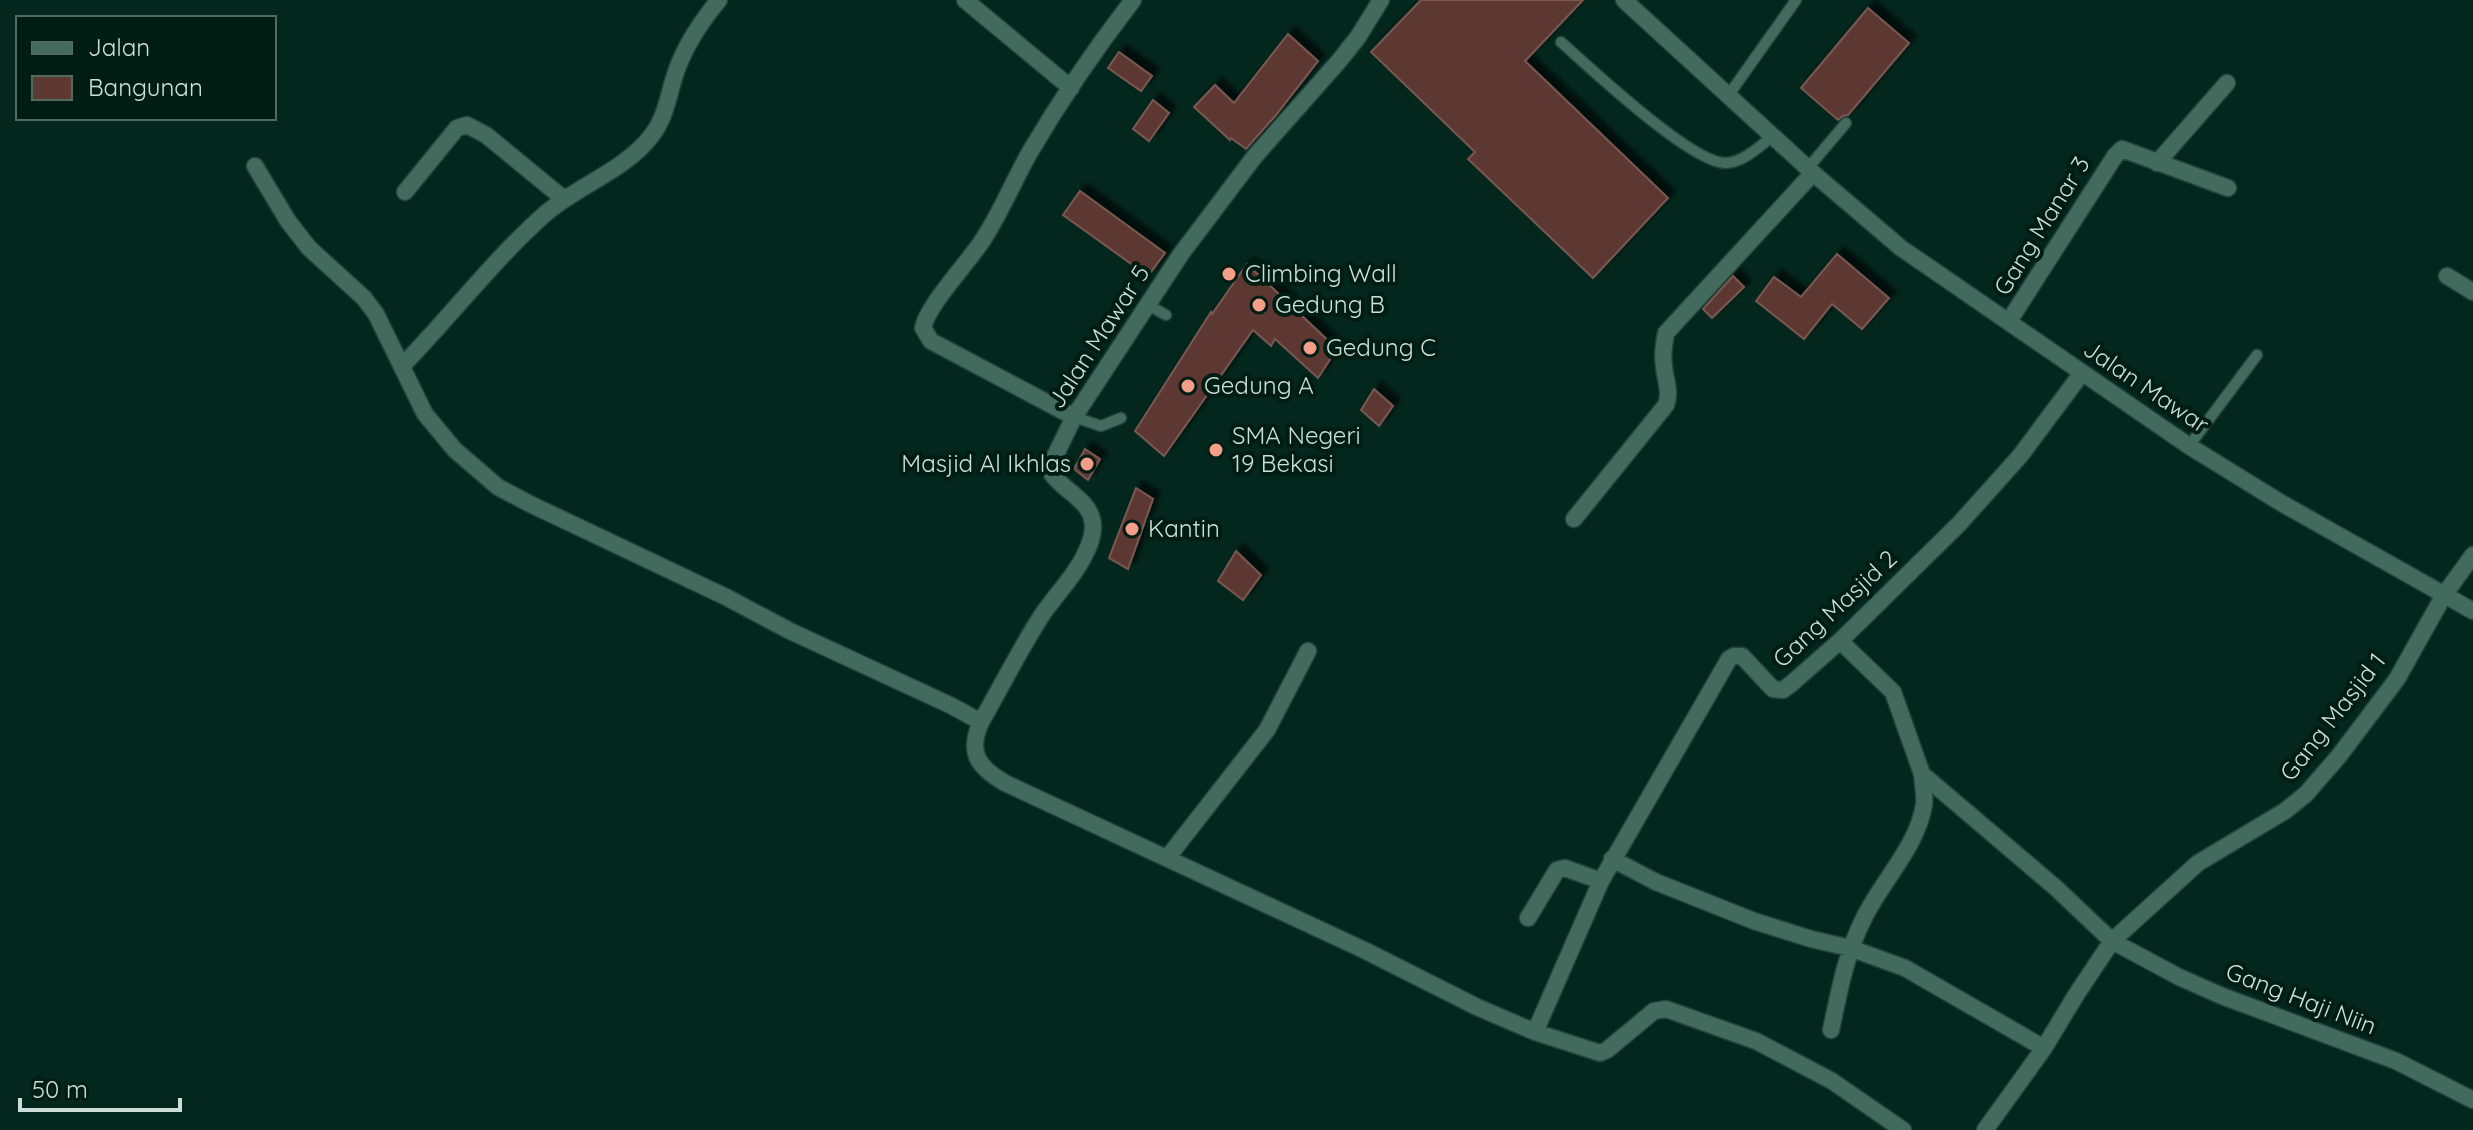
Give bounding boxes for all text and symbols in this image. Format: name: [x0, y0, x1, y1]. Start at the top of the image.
legend: [16, 16, 276, 120]
text: Jalan: [88, 32, 150, 62]
text: Bangunan: [88, 72, 203, 102]
street label: Gang Manar 3: [1987, 150, 2096, 300]
place label: Climbing Wall: [1245, 258, 1397, 288]
street label: Jalan Mawar 5: [1041, 259, 1156, 414]
marker: Climbing Wall: [1220, 265, 1238, 283]
place label: Gedung B: [1275, 289, 1385, 319]
marker: Gedung B: [1250, 296, 1268, 314]
place label: Gedung C: [1326, 332, 1436, 362]
street label: Jalan Mawar: [2078, 333, 2215, 439]
marker: Gedung C: [1301, 339, 1319, 357]
place label: Gedung A: [1204, 370, 1314, 400]
marker: Gedung A: [1179, 377, 1197, 395]
place label: SMA Negeri 19 Bekasi: [1232, 420, 1361, 478]
marker: SMA Negeri 19 Bekasi: [1207, 441, 1225, 459]
place label: Masjid Al Ikhlas: [901, 448, 1071, 478]
marker: Masjid Al Ikhlas: [1078, 455, 1096, 473]
place label: Kantin: [1148, 513, 1220, 543]
marker: Kantin: [1123, 520, 1141, 538]
street label: Gang Masjid 2: [1766, 543, 1903, 673]
street label: Gang Masjid 1: [2273, 646, 2392, 786]
street label: Gang Haji Niin: [2222, 956, 2381, 1040]
scale bar: [20, 1062, 180, 1112]
text: 50 m: [32, 1074, 88, 1104]

